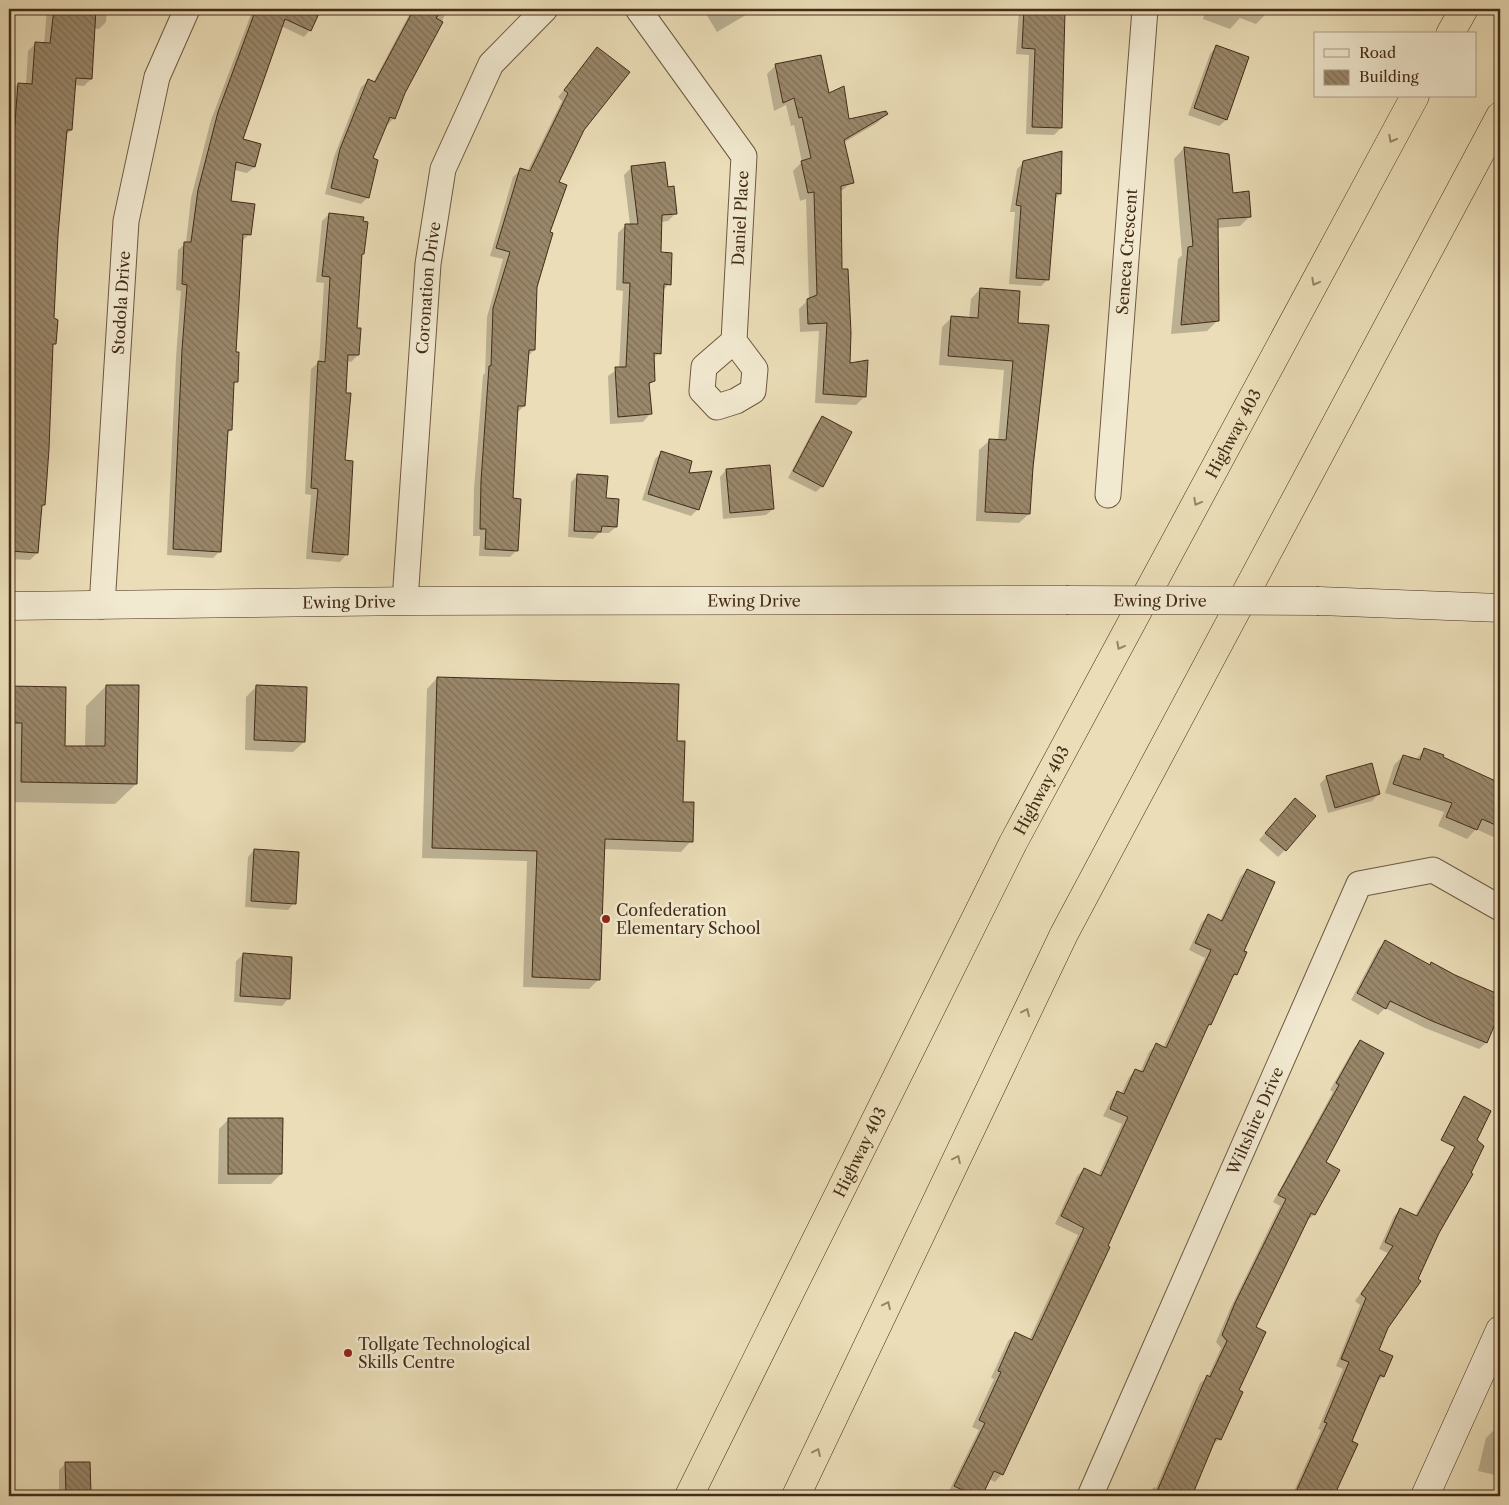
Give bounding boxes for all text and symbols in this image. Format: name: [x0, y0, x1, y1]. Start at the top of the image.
legend: [1314, 32, 1476, 98]
text: Road: [1359, 43, 1396, 62]
text: Building: [1359, 67, 1419, 86]
one-way arrow: [1388, 134, 1398, 143]
street label: Daniel Place: [728, 170, 752, 266]
street label: Seneca Crescent: [1112, 188, 1141, 315]
street label: Coronation Drive: [412, 220, 445, 355]
street label: Stodola Drive: [108, 250, 134, 355]
one-way arrow: [1311, 277, 1321, 286]
street label: Highway 403: [1201, 385, 1265, 482]
one-way arrow: [1193, 497, 1203, 506]
street label: Ewing Drive: [707, 590, 801, 611]
street label: Ewing Drive: [1113, 590, 1207, 611]
street label: Ewing Drive: [302, 591, 396, 612]
one-way arrow: [1116, 640, 1126, 649]
street label: Highway 403: [1009, 742, 1074, 838]
place label: Confederation Elementary School: [616, 900, 761, 938]
marker: Confederation Elementary School: [600, 913, 612, 925]
one-way arrow: [1020, 1008, 1031, 1017]
street label: Wiltshire Drive: [1222, 1063, 1287, 1179]
street label: Highway 403: [829, 1103, 891, 1201]
one-way arrow: [950, 1155, 961, 1164]
one-way arrow: [881, 1302, 891, 1311]
place label: Tollgate Technological Skills Centre: [358, 1334, 530, 1372]
marker: Tollgate Technological Skills Centre: [342, 1347, 354, 1359]
one-way arrow: [811, 1448, 821, 1457]

